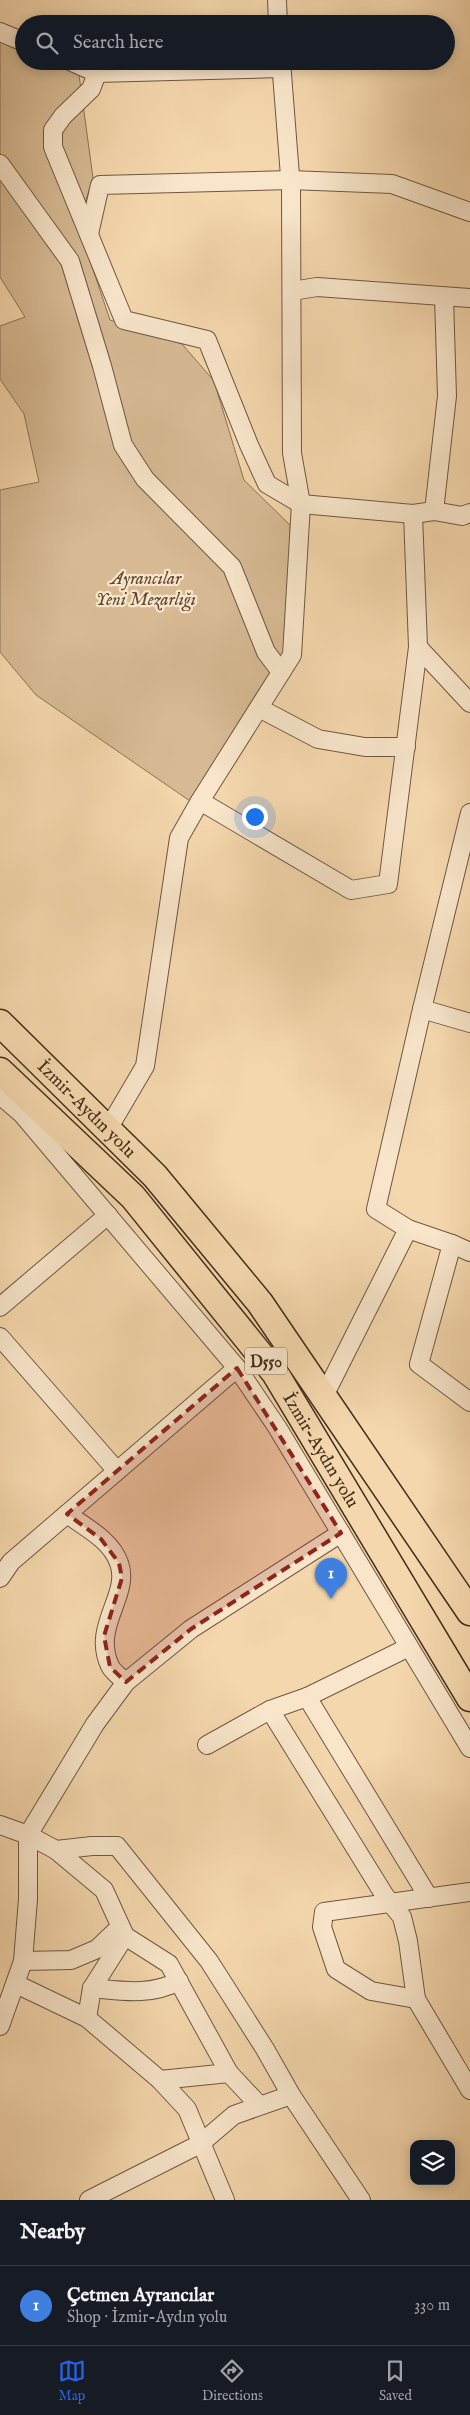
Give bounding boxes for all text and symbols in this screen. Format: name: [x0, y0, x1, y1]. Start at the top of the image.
search box: [15, 15, 455, 70]
icon: search: [33, 29, 61, 57]
text: Search here: [73, 31, 164, 55]
park label: Ayrancılar Yeni Mezarlığı: [96, 568, 196, 612]
your location: [242, 804, 268, 830]
street label: İzmir-Aydın yolu: [31, 1055, 140, 1164]
road number: D550: [245, 1348, 287, 1374]
street label: İzmir-Aydın yolu: [276, 1388, 363, 1512]
pin: 1: [315, 1558, 347, 1599]
map controls: [410, 2140, 455, 2185]
button: layers: [410, 2140, 455, 2185]
text: Nearby: [20, 2219, 85, 2246]
text: Çetmen Ayrancılar: [67, 2284, 214, 2308]
text: 1: [33, 2296, 39, 2316]
text: 330 m: [414, 2296, 450, 2316]
text: Shop · İzmir-Aydın yolu: [67, 2308, 227, 2328]
tab: Map: [58, 2357, 86, 2405]
tab: Directions: [202, 2357, 263, 2405]
tab: Saved: [379, 2357, 412, 2405]

